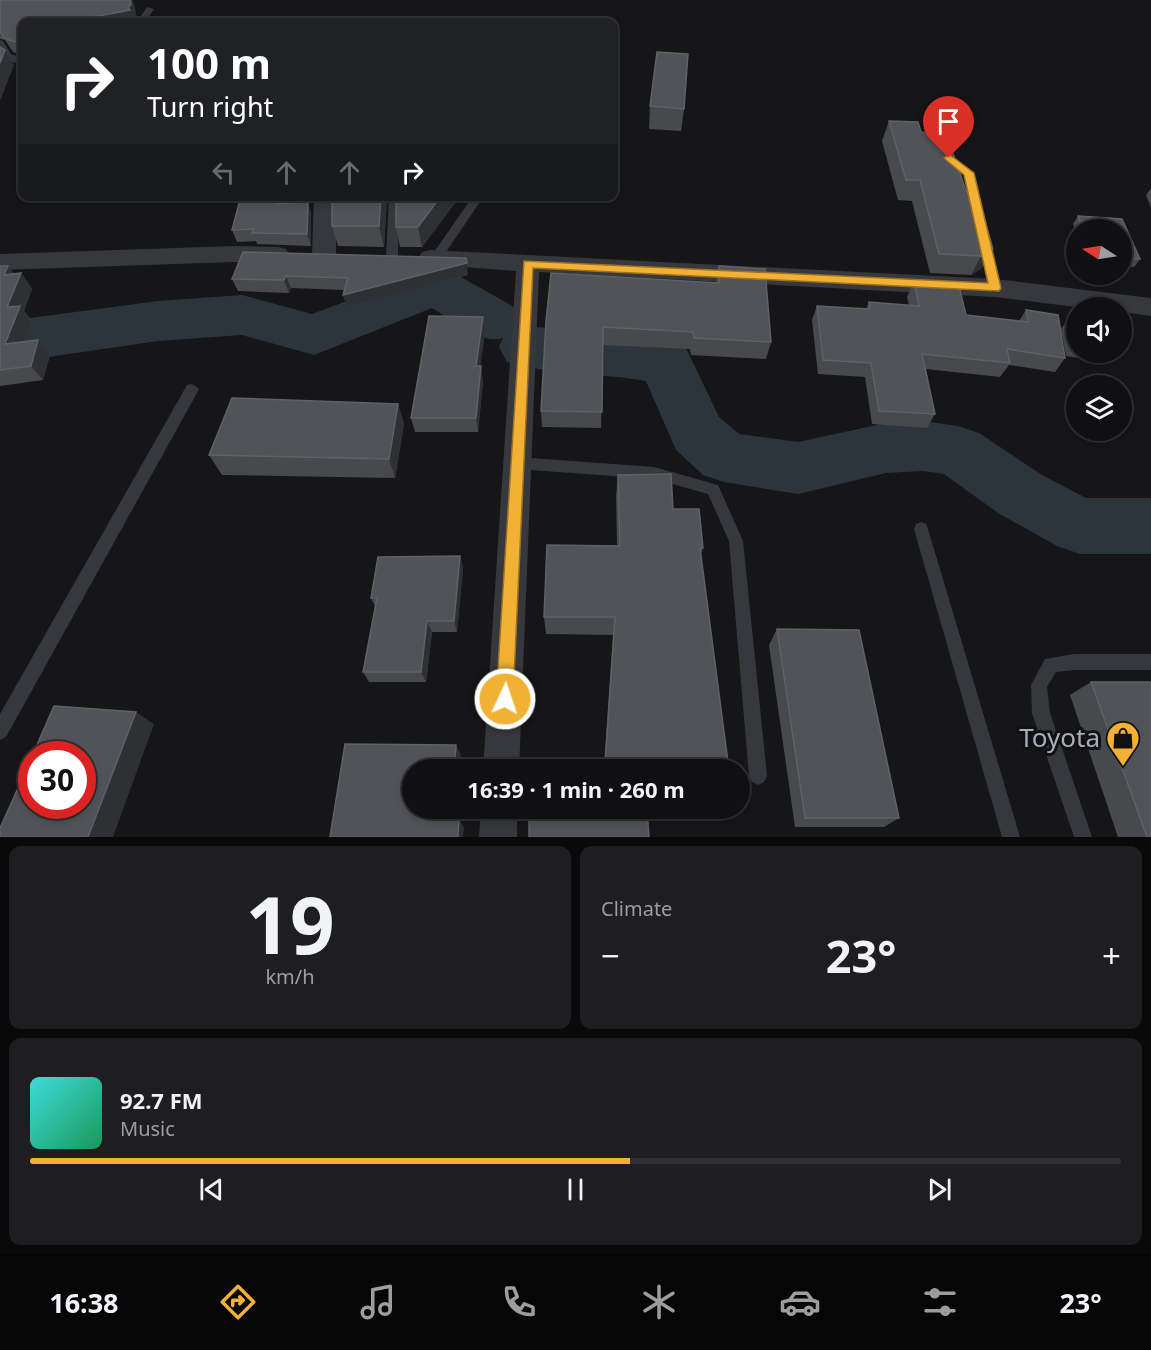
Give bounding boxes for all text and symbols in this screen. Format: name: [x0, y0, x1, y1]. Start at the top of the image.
text: 100 m: [147, 34, 271, 91]
icon: right: [48, 42, 126, 120]
text: Turn right: [147, 88, 273, 125]
pin: [923, 96, 974, 158]
icon: arrive: [932, 105, 965, 138]
icon: left: [207, 156, 240, 189]
icon: ahead: [270, 156, 303, 189]
icon: ahead: [333, 156, 366, 189]
icon: right: [396, 156, 429, 189]
north arrow: [1066, 219, 1132, 285]
map controls: [1066, 219, 1132, 441]
button: sound: [1066, 297, 1132, 363]
button: layers: [1066, 375, 1132, 441]
position arrow: [473, 667, 537, 731]
place label: Toyota: [1019, 719, 1100, 755]
shop icon: Toyota: [1105, 720, 1141, 767]
speed limit sign: 30: [18, 741, 96, 819]
text: 16:39 · 1 min · 260 m: [467, 774, 685, 804]
text: 19: [245, 871, 335, 977]
text: Climate: [601, 895, 672, 922]
text: 23°: [826, 925, 896, 986]
text: −: [601, 933, 620, 978]
text: +: [1102, 933, 1121, 978]
text: km/h: [265, 963, 315, 990]
text: 92.7 FM: [120, 1085, 202, 1115]
text: Music: [120, 1115, 175, 1142]
icon: previous: [195, 1173, 228, 1206]
icon: pause: [559, 1173, 592, 1206]
icon: next: [923, 1173, 956, 1206]
icon: directions: [217, 1281, 259, 1323]
icon: music: [357, 1281, 399, 1323]
icon: phone: [498, 1281, 540, 1323]
icon: climate: [638, 1281, 680, 1323]
icon: car: [779, 1281, 821, 1323]
icon: filters: [919, 1281, 961, 1323]
text: 16:38: [49, 1284, 119, 1321]
text: 23°: [1059, 1284, 1102, 1321]

